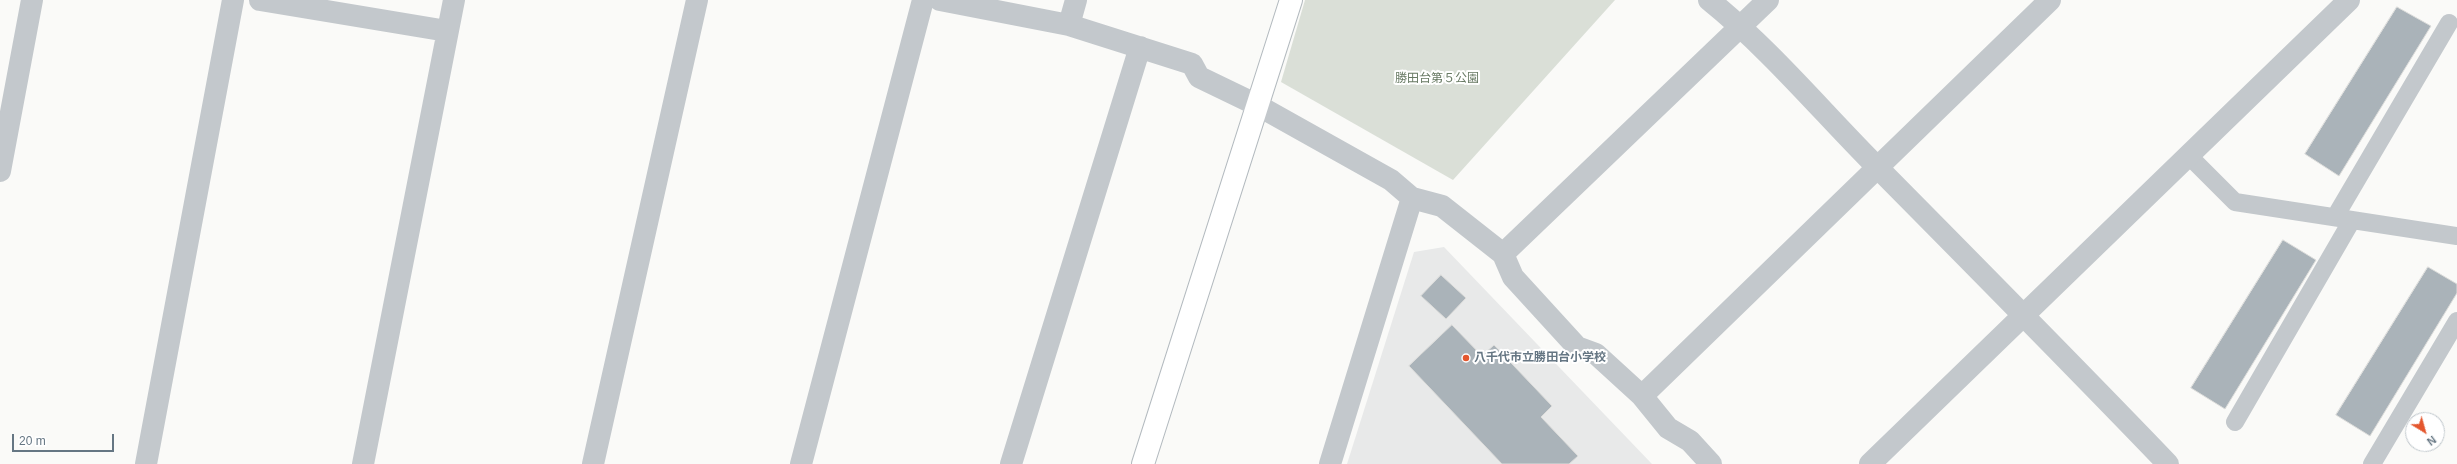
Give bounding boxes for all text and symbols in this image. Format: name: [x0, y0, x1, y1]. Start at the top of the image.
park label: 勝田台第５公園: [1395, 72, 1479, 86]
place label: 八千代市立勝田台小学校: [1474, 351, 1606, 365]
marker: 八千代市立勝田台小学校: [1461, 353, 1471, 363]
north arrow: [2405, 412, 2445, 452]
scale bar: [14, 426, 116, 452]
text: 20 m: [19, 434, 46, 448]
text: N: [2425, 434, 2438, 448]

